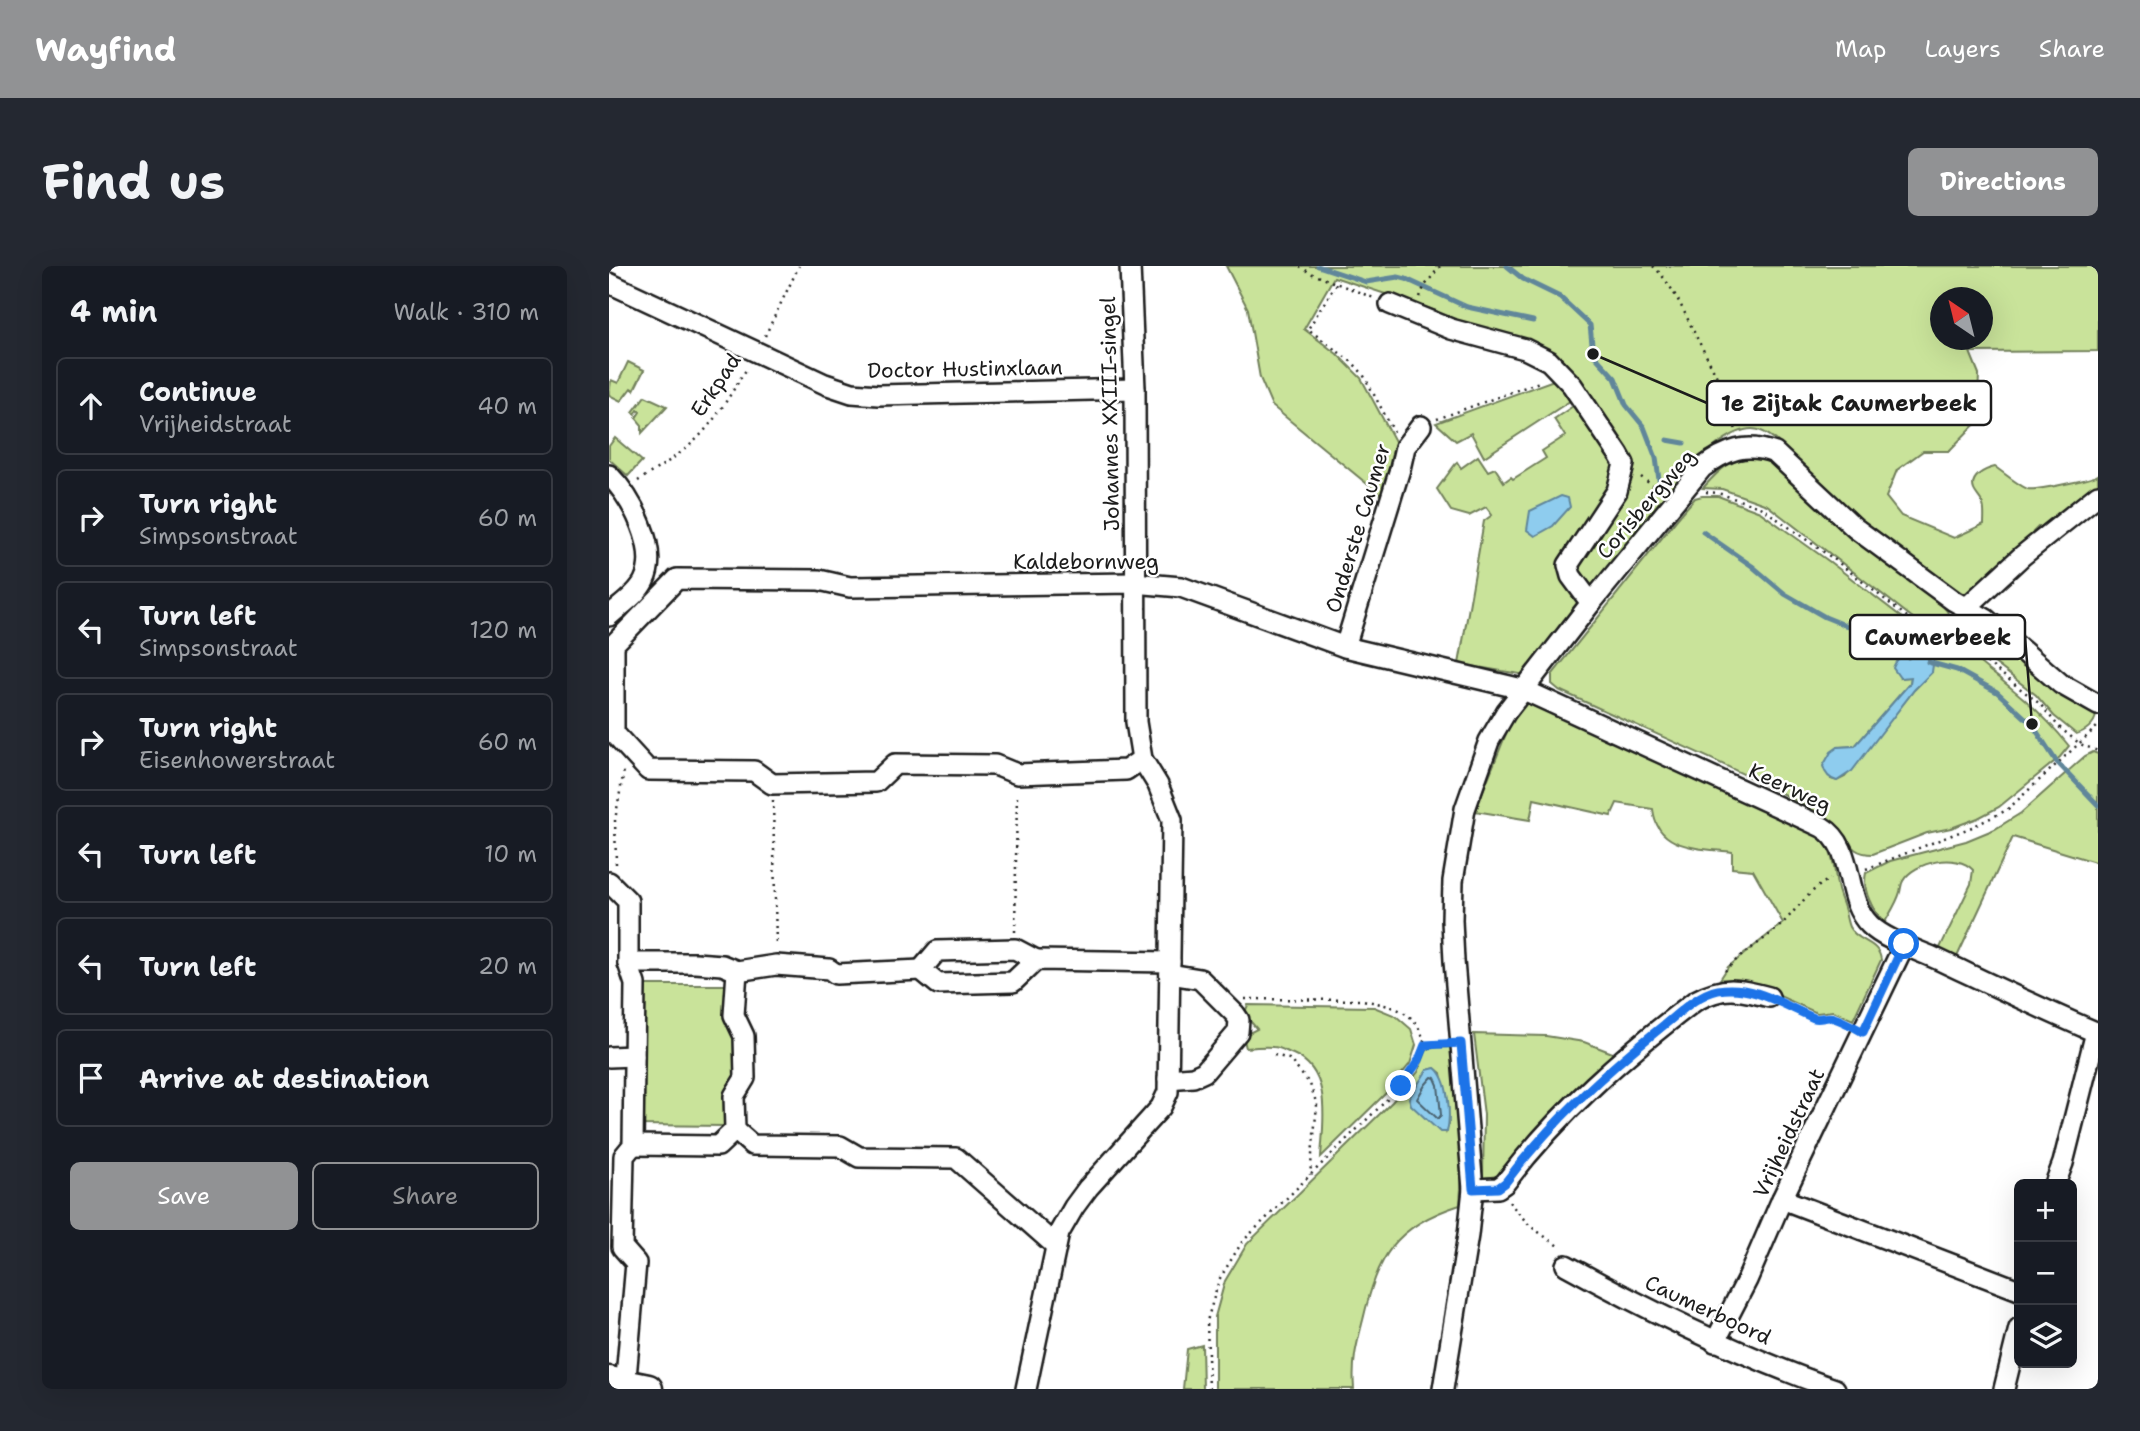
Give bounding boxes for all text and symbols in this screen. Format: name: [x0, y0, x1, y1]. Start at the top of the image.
text: Wayfind: [35, 27, 176, 72]
text: Map: [1835, 33, 1886, 65]
text: Layers: [1924, 33, 2001, 65]
text: Share: [2039, 33, 2105, 65]
button: Directions: [1908, 148, 2098, 216]
text: Find us: [42, 149, 225, 215]
north arrow: [1930, 287, 1993, 350]
text: 4 min: [70, 291, 157, 332]
street label: Johannes XXIII-singel: [1094, 296, 1126, 532]
text: Walk · 310 m: [394, 297, 539, 327]
street label: Erkpad: [684, 348, 748, 422]
street label: Doctor Hustinxlaan: [867, 353, 1063, 385]
text: Continue: [139, 374, 257, 409]
callout: 1e Zijtak Caumerbeek: [1707, 381, 1991, 425]
icon: ahead: [72, 387, 110, 425]
text: 1e Zijtak Caumerbeek: [1721, 388, 1977, 418]
text: 40 m: [477, 391, 537, 421]
text: Vrijheidstraat: [139, 409, 292, 439]
street label: Onderste Caumer: [1319, 440, 1397, 616]
street label: Corisbergweg: [1590, 443, 1702, 565]
text: Turn right: [139, 486, 277, 521]
icon: right: [72, 499, 110, 537]
text: 60 m: [478, 503, 537, 533]
text: Simpsonstraat: [139, 521, 298, 551]
street label: Kaldebornweg: [1013, 548, 1159, 576]
text: Turn left: [139, 598, 256, 633]
icon: left: [72, 611, 110, 649]
text: 120 m: [469, 615, 537, 645]
callout: Caumerbeek: [1850, 615, 2025, 659]
text: Caumerbeek: [1865, 622, 2011, 652]
text: Simpsonstraat: [139, 633, 298, 663]
text: Turn right: [139, 710, 277, 745]
icon: right: [72, 723, 110, 761]
text: 60 m: [478, 727, 537, 757]
text: Eisenhowerstraat: [139, 745, 335, 775]
street label: Keerweg: [1744, 757, 1836, 819]
icon: left: [72, 835, 110, 873]
text: Turn left: [139, 837, 256, 872]
text: 10 m: [484, 839, 537, 869]
route start: [1888, 928, 1919, 959]
icon: left: [72, 947, 110, 985]
text: Turn left: [139, 949, 256, 984]
text: 20 m: [478, 951, 537, 981]
icon: arrive: [72, 1059, 110, 1097]
text: Arrive at destination: [139, 1061, 429, 1096]
street label: Vrijheidstraat: [1747, 1064, 1831, 1202]
route end: [1385, 1070, 1416, 1101]
button: Save: [70, 1162, 298, 1230]
button: Share: [312, 1162, 539, 1230]
map controls: [2014, 1179, 2077, 1368]
button: +: [2014, 1179, 2077, 1242]
button: −: [2014, 1242, 2077, 1305]
street label: Caumerboord: [1640, 1269, 1776, 1351]
button: layers: [2014, 1305, 2077, 1368]

